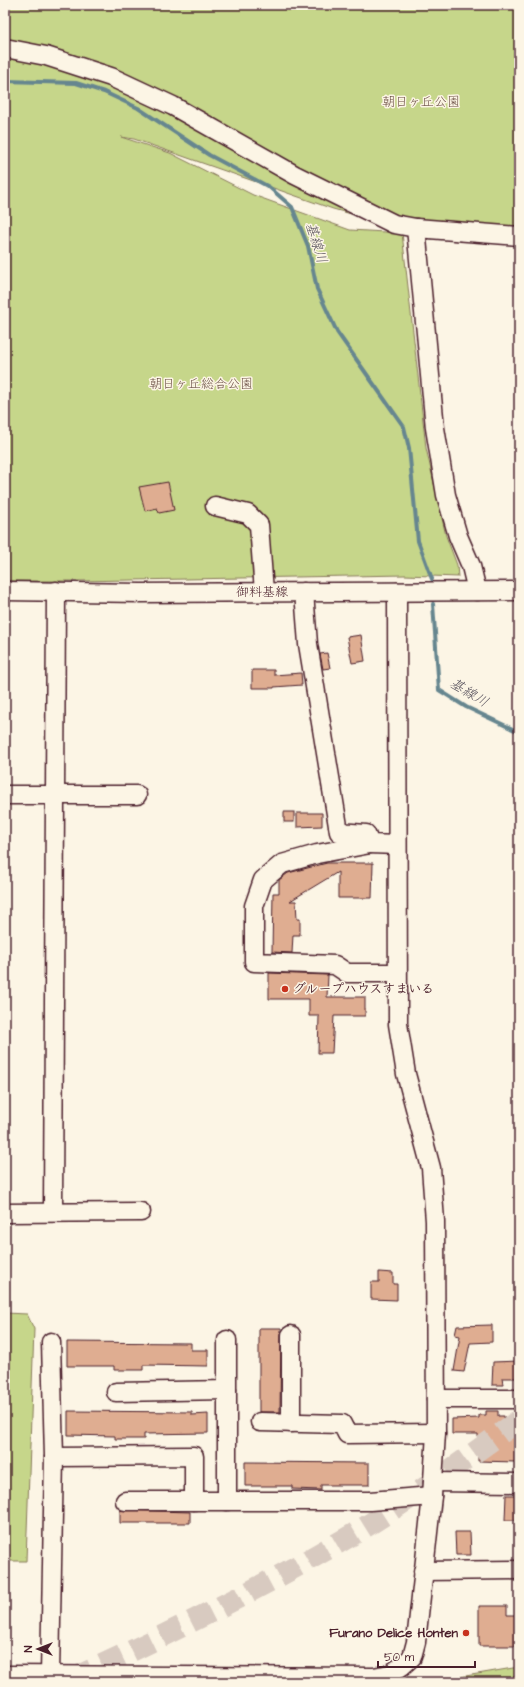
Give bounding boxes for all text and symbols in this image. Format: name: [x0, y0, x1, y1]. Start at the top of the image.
park label: 朝日ヶ丘公園: [382, 93, 460, 111]
water label: 基線川: [300, 220, 332, 266]
park label: 朝日ヶ丘総合公園: [149, 375, 253, 393]
street label: 御料基線: [236, 583, 289, 601]
water label: 基線川: [446, 674, 492, 712]
place label: グループハウスすまいる: [293, 980, 434, 998]
marker: グループハウスすまいる: [280, 984, 290, 994]
place label: Furano Delice Honten: [329, 1624, 458, 1642]
marker: Furano Delice Honten: [461, 1628, 471, 1638]
north arrow: [18, 1629, 58, 1669]
scale bar: [378, 1643, 475, 1669]
text: N: [21, 1645, 36, 1652]
text: 50 m: [384, 1649, 415, 1666]

